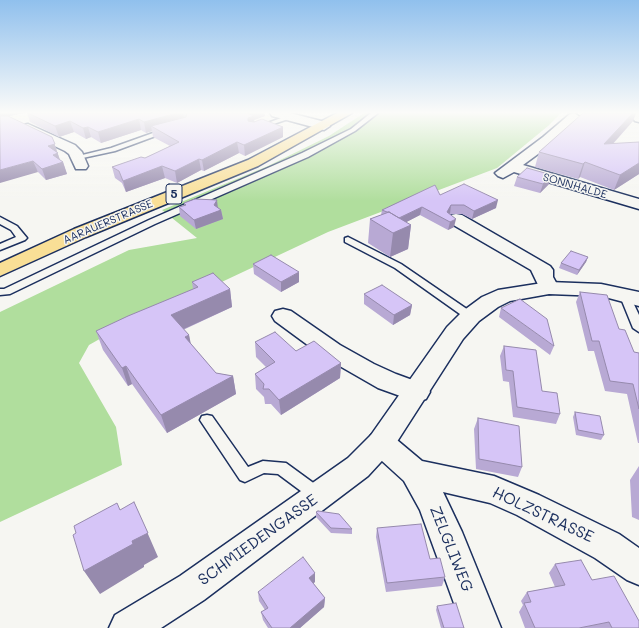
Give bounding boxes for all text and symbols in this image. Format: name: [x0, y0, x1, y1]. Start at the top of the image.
street label: SONNHALDE: [541, 171, 609, 201]
road number: 5: [166, 184, 182, 204]
street label: AARAUERSTRASSE: [61, 197, 155, 247]
street label: HOLZSTRASSE: [489, 483, 597, 547]
street label: SCHMIEDENGASSE: [195, 490, 321, 590]
street label: ZELGLIWEG: [425, 503, 477, 595]

